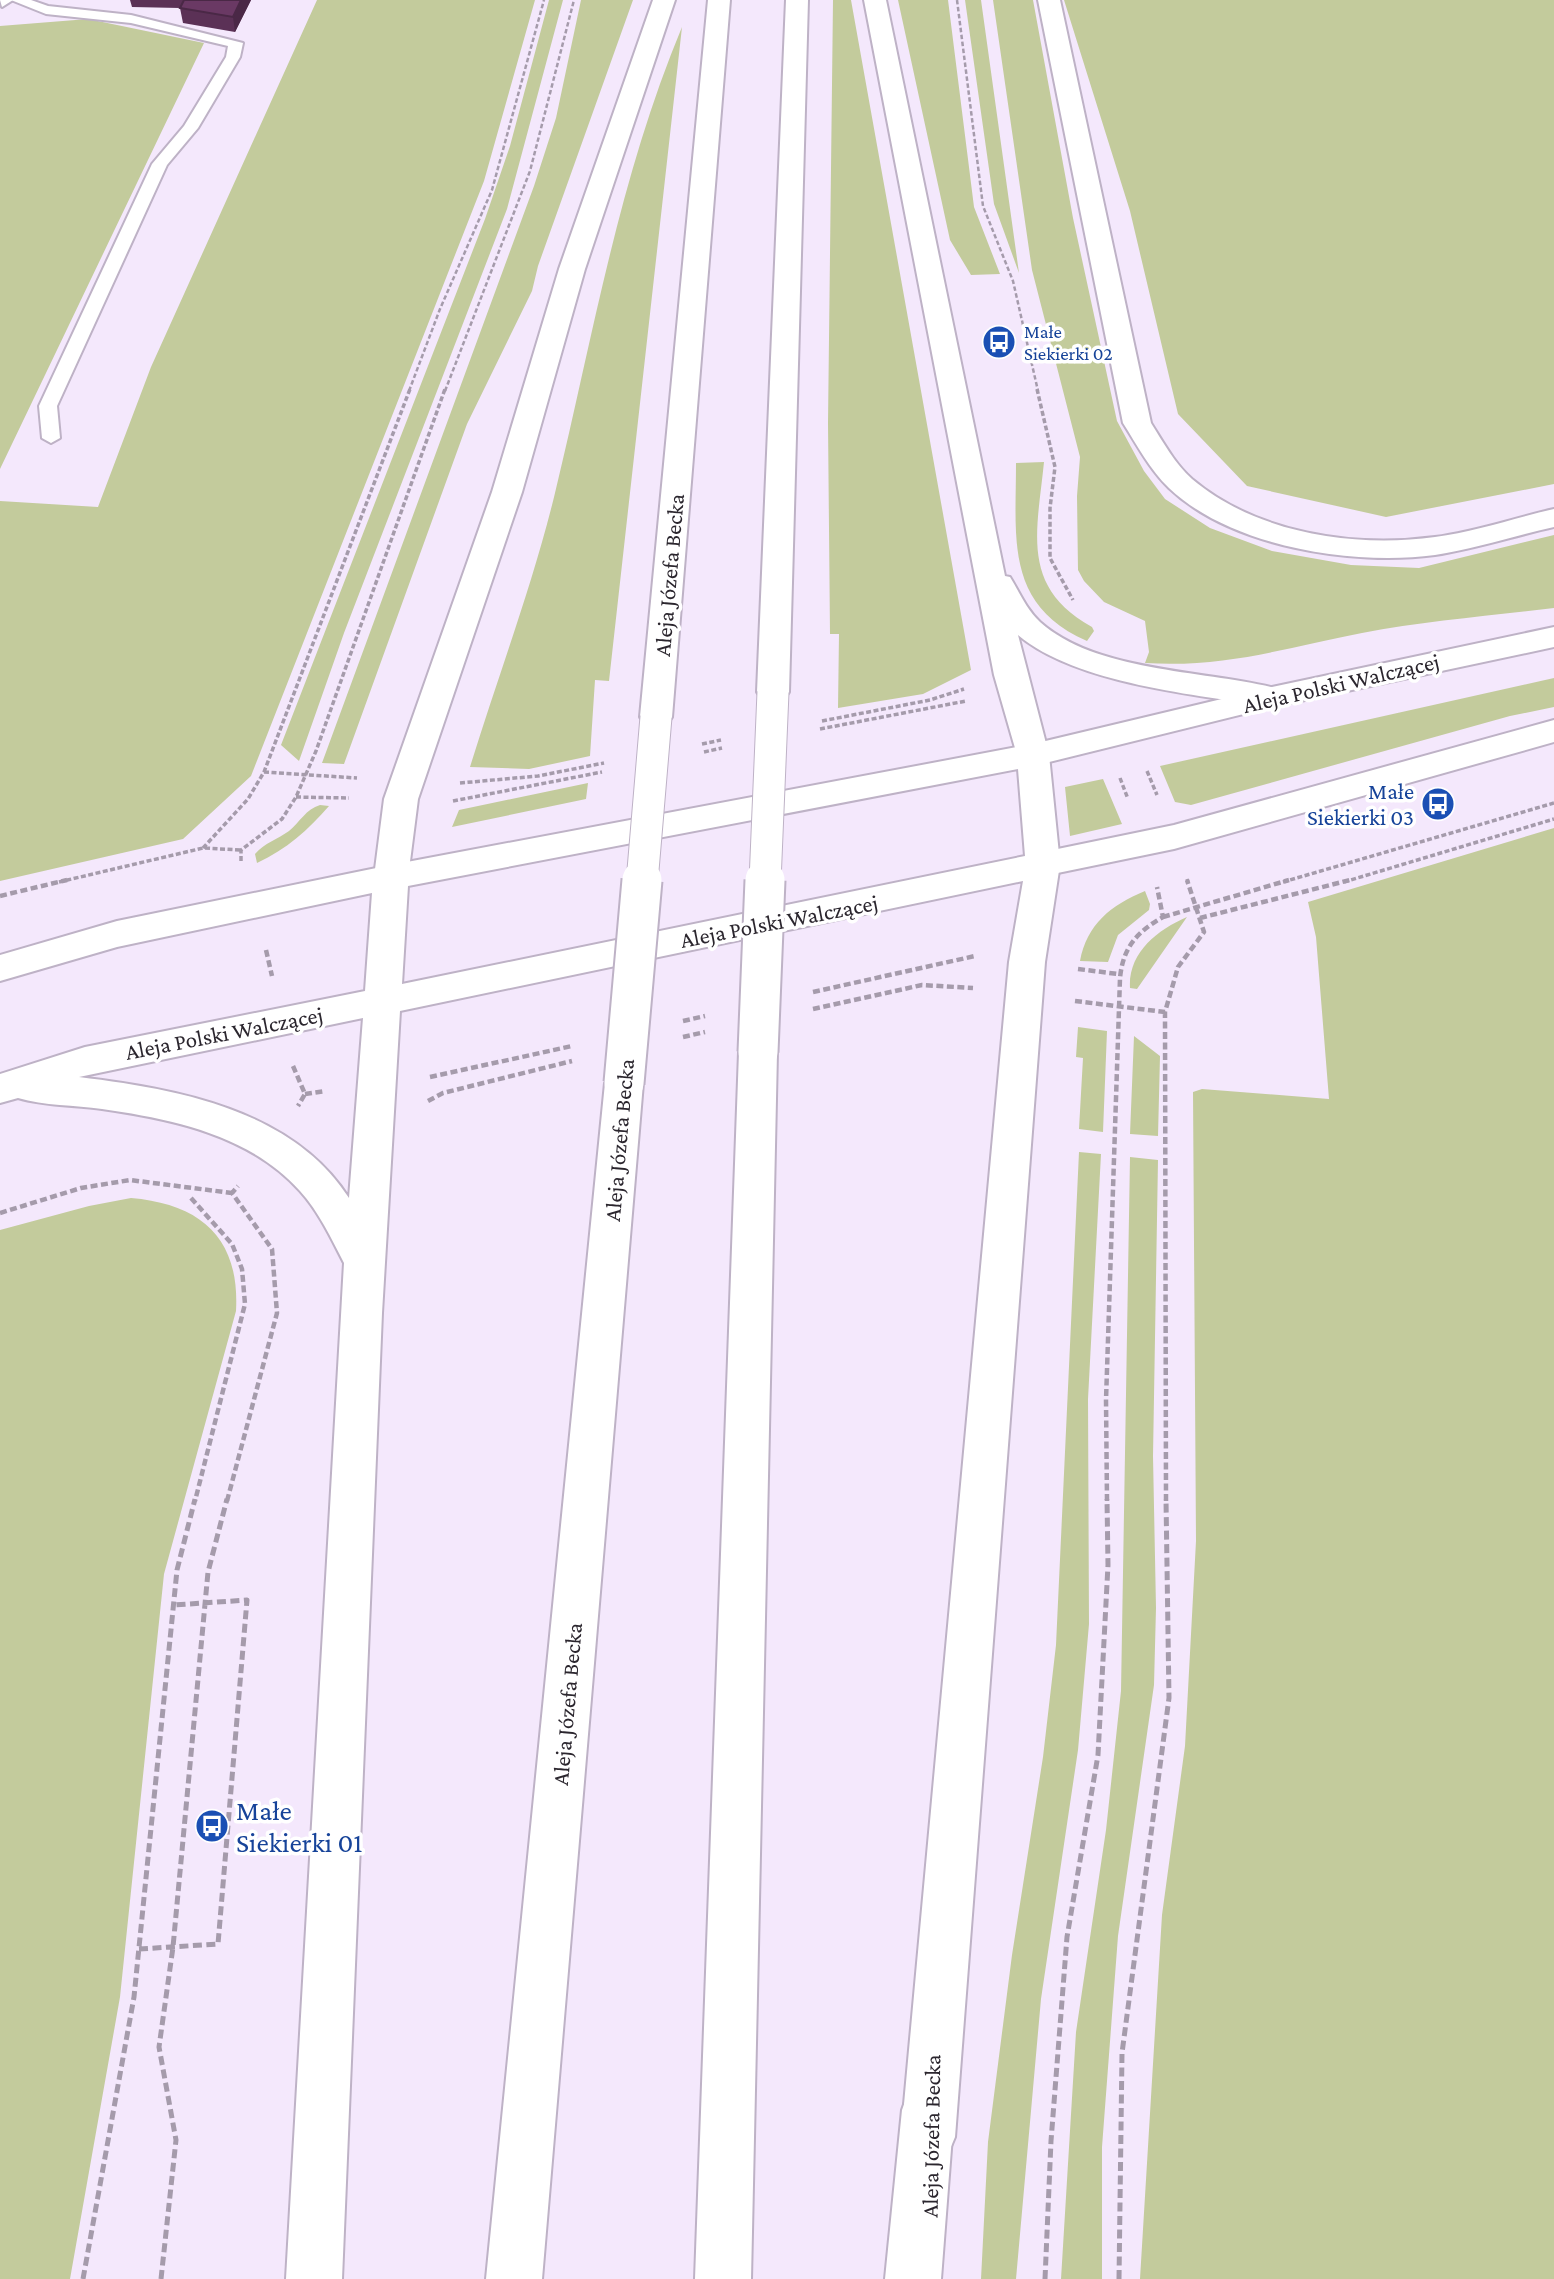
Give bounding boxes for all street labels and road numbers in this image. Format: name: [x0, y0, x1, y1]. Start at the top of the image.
street label: Aleja Józefa Becka: [649, 492, 689, 657]
street label: Aleja Polski Walczącej: [1240, 648, 1442, 718]
street label: Aleja Polski Walczącej: [678, 889, 880, 953]
street label: Aleja Polski Walczącej: [123, 1001, 325, 1065]
street label: Aleja Józefa Becka: [599, 1057, 639, 1222]
street label: Aleja Józefa Becka: [547, 1621, 587, 1786]
street label: Aleja Józefa Becka: [917, 2054, 945, 2218]

